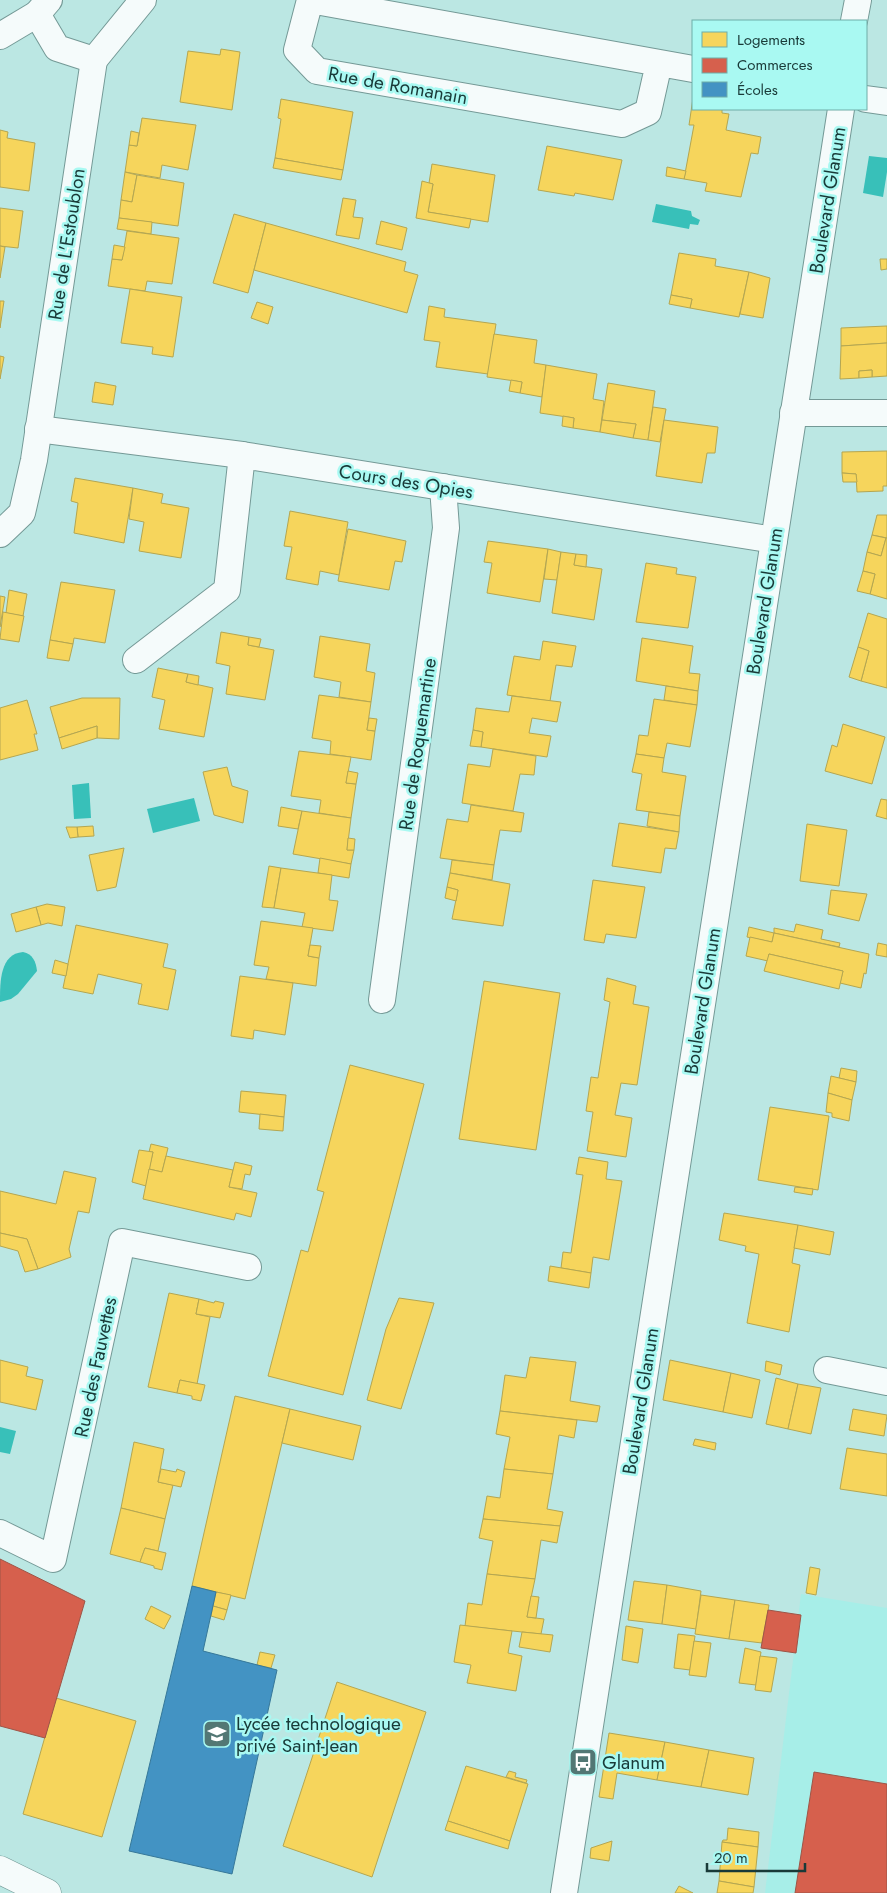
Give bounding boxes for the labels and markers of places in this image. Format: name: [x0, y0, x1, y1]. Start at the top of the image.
place label: Lycée technologique privé Saint-Jean: [236, 1710, 401, 1759]
school or university icon: Lycée technologique privé Saint-Jean: [202, 1719, 232, 1749]
bus stop icon: Glanum: [568, 1747, 598, 1777]
place label: Glanum: [602, 1749, 665, 1776]

